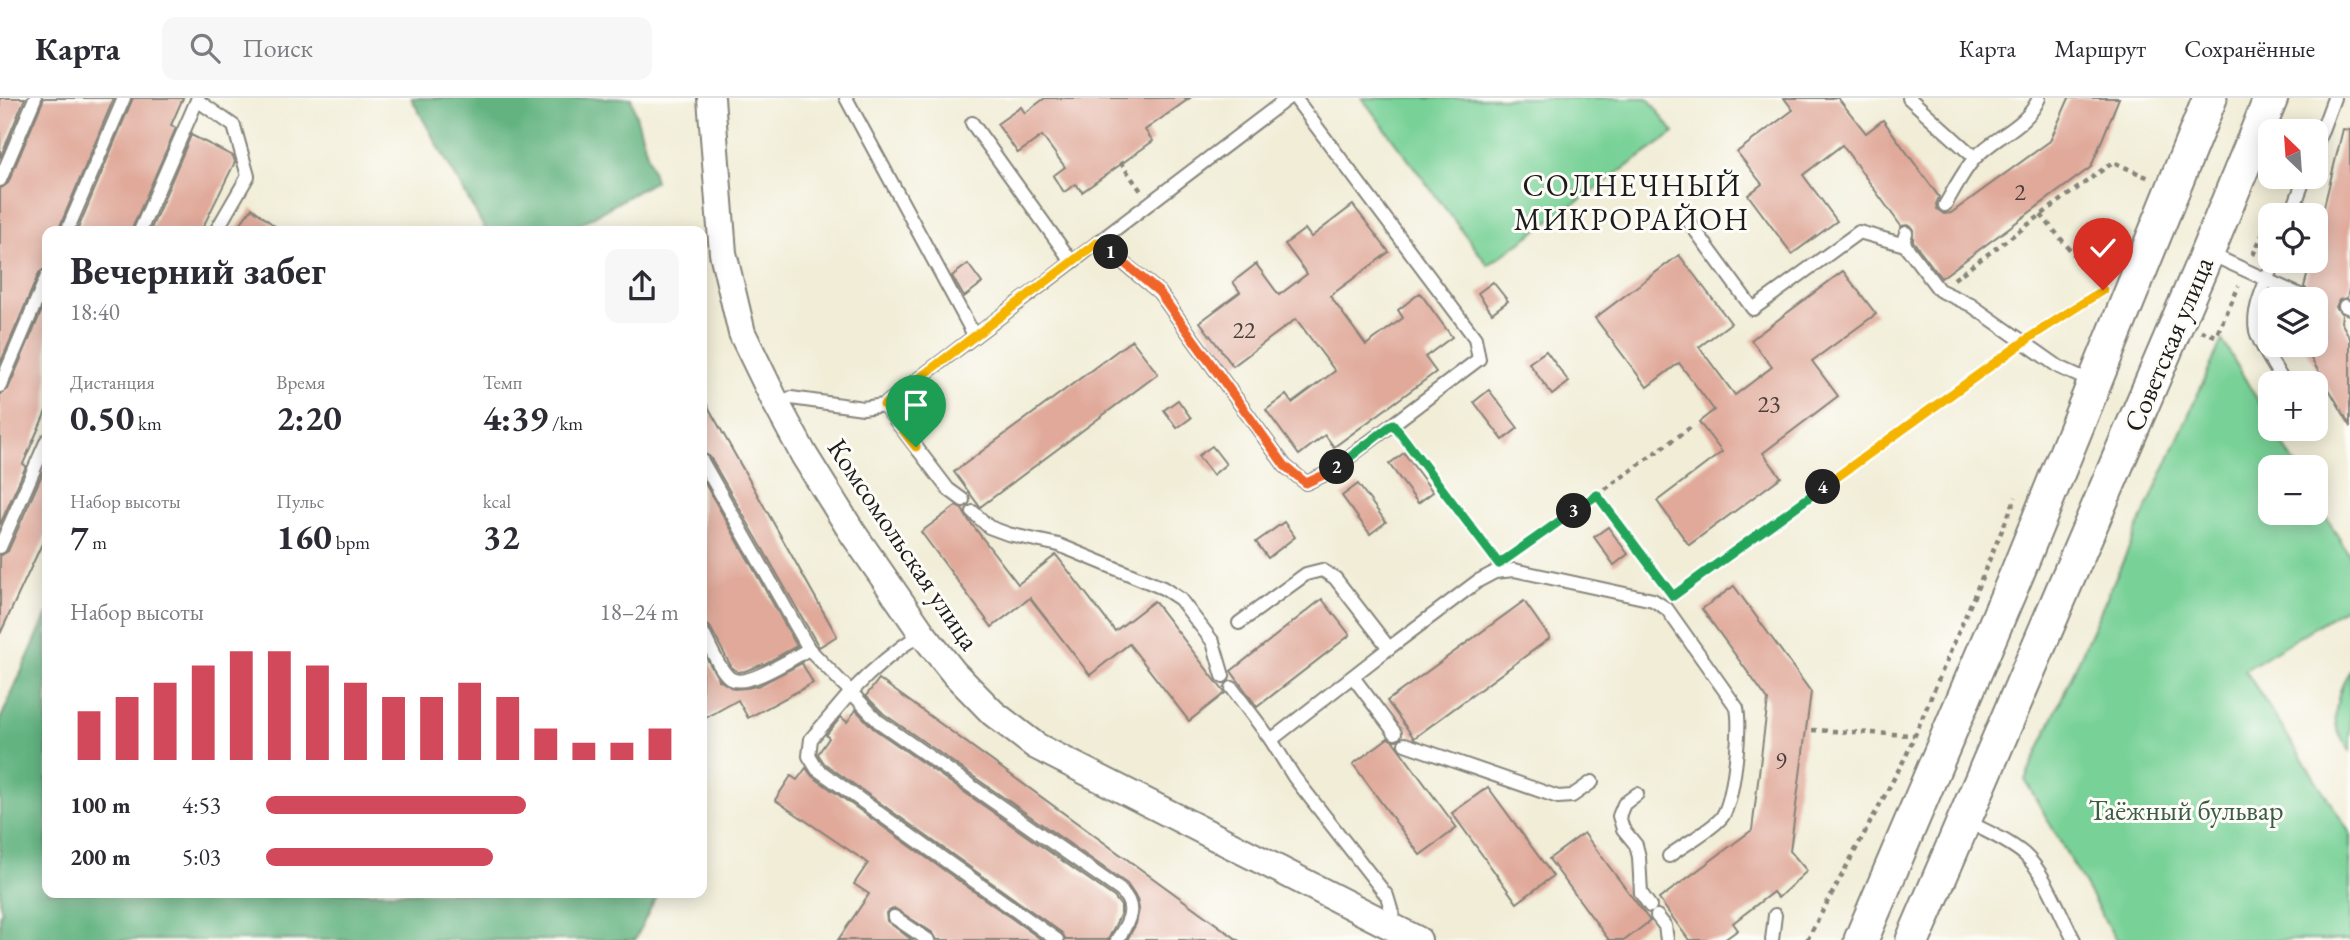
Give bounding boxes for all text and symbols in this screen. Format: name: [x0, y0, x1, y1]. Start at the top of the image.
search box: [162, 17, 652, 80]
text: Карта: [35, 27, 120, 70]
icon: search: [186, 29, 224, 67]
text: Поиск: [242, 31, 313, 65]
text: Карта: [1959, 33, 2016, 64]
text: Маршрут: [2054, 33, 2146, 64]
text: Сохранённые: [2184, 33, 2315, 64]
north arrow: [2258, 119, 2328, 189]
map controls: [2258, 119, 2328, 525]
district label: СОЛНЕЧНЫЙ МИКРОРАЙОН: [1514, 166, 1750, 239]
house number: 2: [2014, 176, 2026, 207]
button: locate: [2258, 203, 2328, 273]
pin: [2073, 218, 2133, 290]
icon: check: [2084, 229, 2122, 267]
pin: 1: [1094, 234, 1128, 270]
text: 1: [1105, 239, 1116, 264]
text: Вечерний забег: [70, 246, 326, 295]
button: share: [605, 249, 679, 323]
street label: Советская улица: [2115, 250, 2221, 437]
button: layers: [2258, 287, 2328, 357]
text: 18:40: [70, 297, 120, 327]
house number: 22: [1232, 314, 1256, 345]
text: Дистанция: [70, 370, 155, 395]
text: Время: [276, 370, 325, 395]
text: Темп: [483, 370, 522, 395]
button: +: [2258, 371, 2328, 441]
pin: [886, 375, 946, 447]
icon: arrive: [897, 386, 935, 424]
house number: 23: [1757, 388, 1781, 419]
text: 0.50: [70, 395, 134, 440]
text: 2:20: [276, 395, 342, 440]
text: 4:39: [483, 395, 548, 440]
text: km: [134, 411, 162, 436]
text: /km: [548, 411, 583, 436]
street label: Комсомольская улица: [820, 431, 989, 657]
pin: 2: [1320, 450, 1354, 484]
text: 2: [1331, 454, 1342, 479]
button: −: [2258, 455, 2328, 525]
pin: 4: [1806, 470, 1840, 504]
text: 4: [1817, 474, 1828, 499]
text: Набор высоты: [70, 489, 181, 514]
text: Пульс: [276, 489, 324, 514]
text: kcal: [483, 489, 511, 514]
pin: 3: [1556, 494, 1592, 528]
text: 3: [1568, 498, 1579, 523]
text: 7: [70, 514, 89, 559]
text: 160: [276, 514, 332, 559]
text: 32: [483, 514, 520, 559]
text: m: [89, 530, 107, 555]
text: bpm: [332, 530, 370, 555]
text: Набор высоты: [70, 597, 204, 627]
text: 18–24 m: [600, 597, 679, 627]
house number: 9: [1775, 745, 1787, 776]
text: 100 m: [70, 790, 131, 820]
text: 4:53: [182, 790, 221, 820]
park label: Таёжный бульвар: [2088, 792, 2284, 828]
text: 200 m: [70, 842, 131, 872]
text: 5:03: [182, 842, 221, 872]

